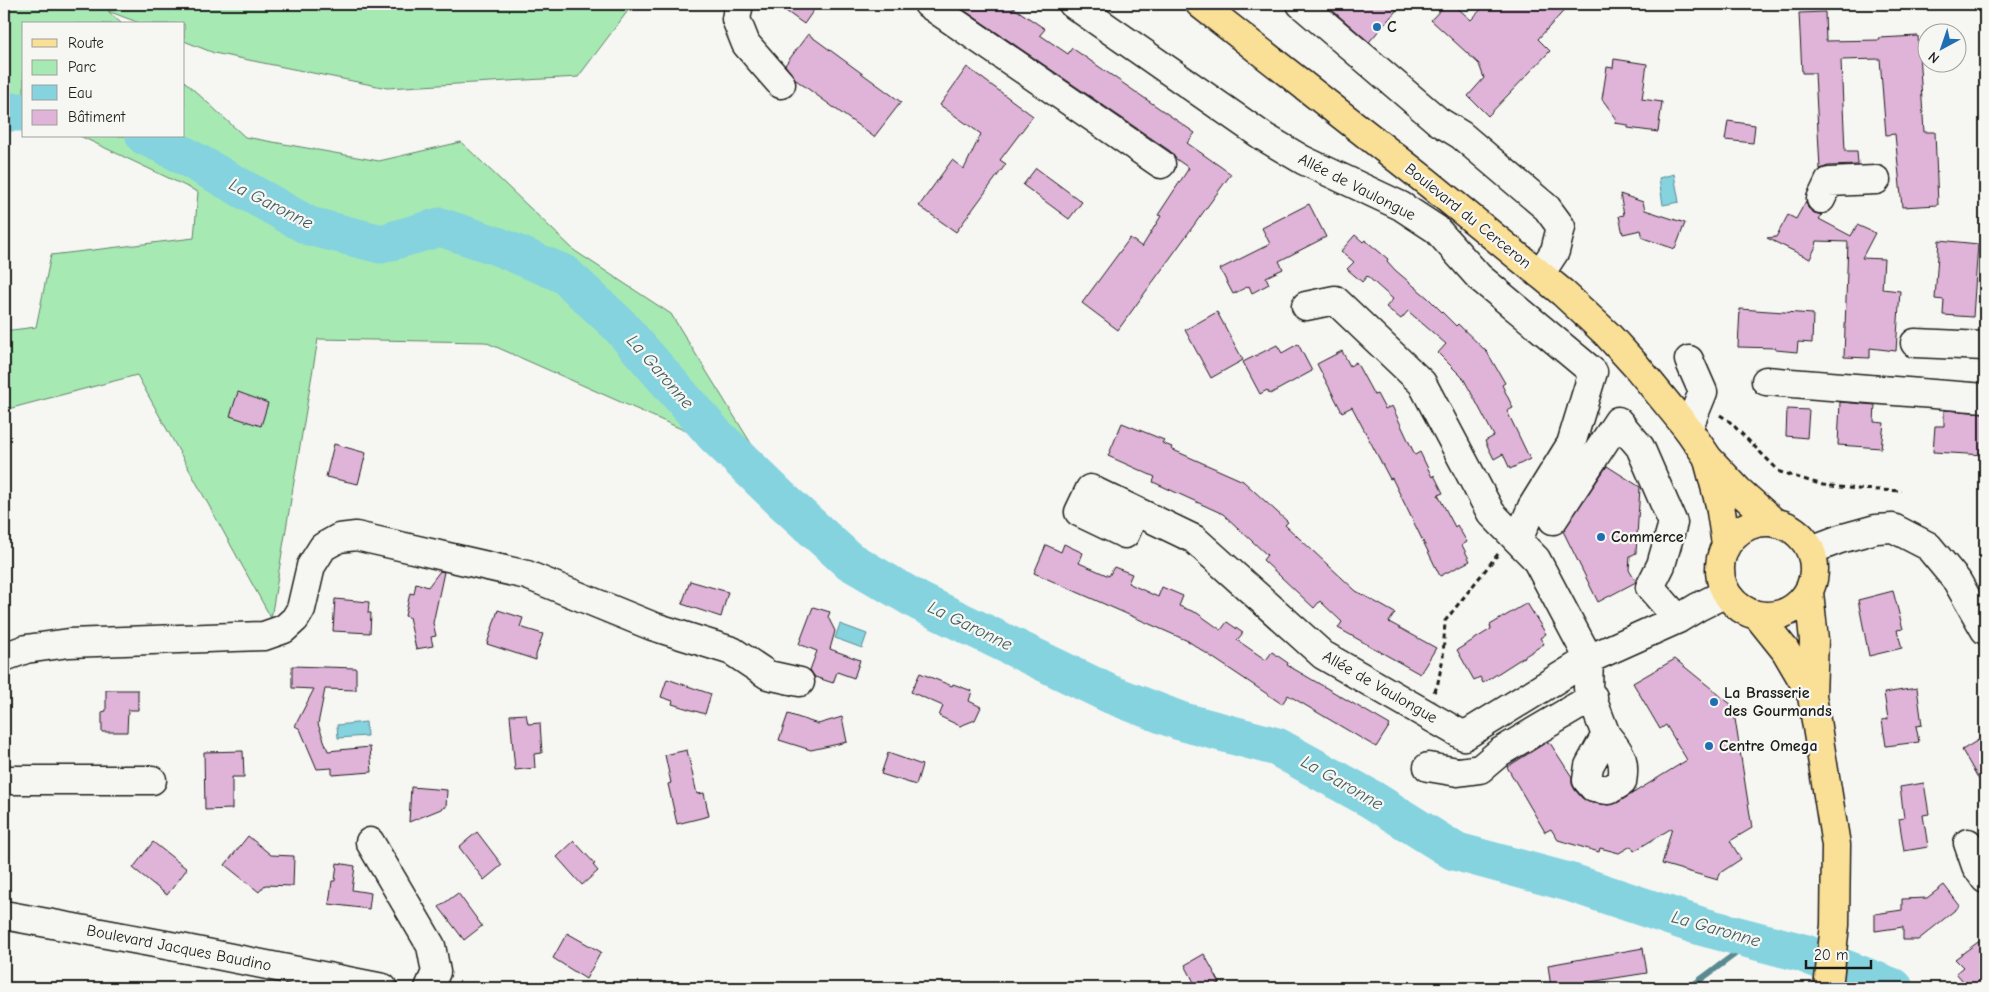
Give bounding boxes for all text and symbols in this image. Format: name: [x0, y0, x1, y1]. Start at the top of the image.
place label: C: [1387, 18, 1397, 36]
marker: C: [1371, 21, 1383, 33]
legend: [22, 22, 185, 138]
north arrow: [1916, 22, 1966, 72]
text: Route: [68, 34, 104, 52]
text: N: [1925, 48, 1943, 67]
text: Parc: [68, 58, 96, 76]
text: Eau: [68, 84, 92, 102]
text: Bâtiment: [68, 108, 126, 126]
street label: Allée de Vaulongue: [1295, 150, 1419, 224]
street label: Boulevard du Cerceron: [1401, 160, 1535, 272]
water label: La Garonne: [226, 174, 316, 234]
water label: La Garonne: [622, 331, 698, 413]
place label: Commerce: [1611, 528, 1684, 546]
marker: Commerce: [1595, 531, 1607, 543]
water label: La Garonne: [924, 597, 1016, 655]
street label: Allée de Vaulongue: [1320, 647, 1440, 727]
place label: La Brasserie des Gourmands: [1724, 684, 1832, 720]
marker: La Brasserie des Gourmands: [1708, 696, 1720, 708]
place label: Centre Omega: [1719, 737, 1818, 755]
marker: Centre Omega: [1703, 740, 1715, 752]
water label: La Garonne: [1297, 751, 1387, 815]
water label: La Garonne: [1669, 906, 1763, 952]
street label: Boulevard Jacques Baudino: [85, 921, 273, 975]
scale bar: [1806, 937, 1872, 969]
text: 20 m: [1814, 946, 1848, 964]

